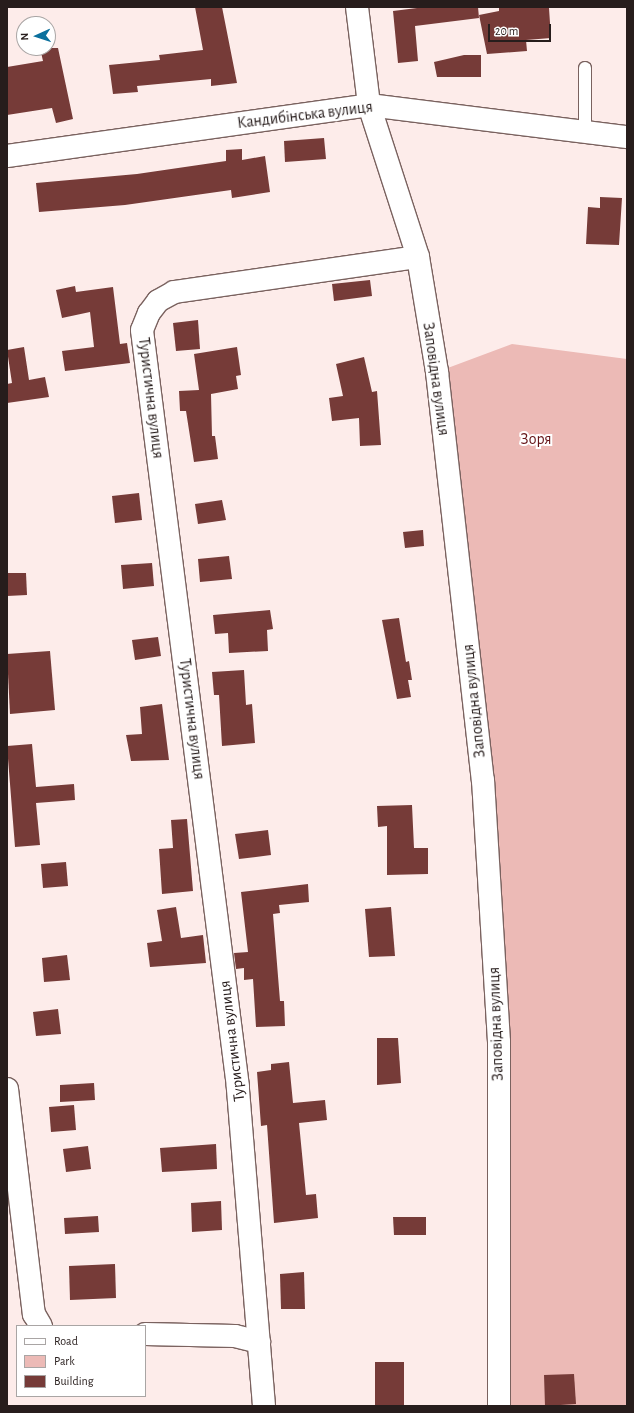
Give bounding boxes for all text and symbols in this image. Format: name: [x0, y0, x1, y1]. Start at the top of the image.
north arrow: [16, 16, 56, 56]
scale bar: [490, 16, 553, 42]
text: 20 m: [495, 25, 518, 37]
text: N: [19, 32, 30, 41]
street label: Кандибінська вулиця: [236, 97, 374, 133]
street label: Заповідна вулиця: [419, 321, 453, 437]
street label: Туристична вулиця: [134, 336, 168, 460]
park label: Зоря: [520, 429, 552, 449]
street label: Заповідна вулиця: [458, 643, 490, 759]
street label: Туристична вулиця: [175, 657, 209, 781]
street label: Заповідна вулиця: [484, 967, 508, 1081]
street label: Туристична вулиця: [215, 979, 249, 1103]
legend: [16, 1325, 146, 1397]
text: Road: [54, 1335, 78, 1347]
text: Park: [54, 1355, 75, 1367]
text: Building: [54, 1375, 94, 1387]

